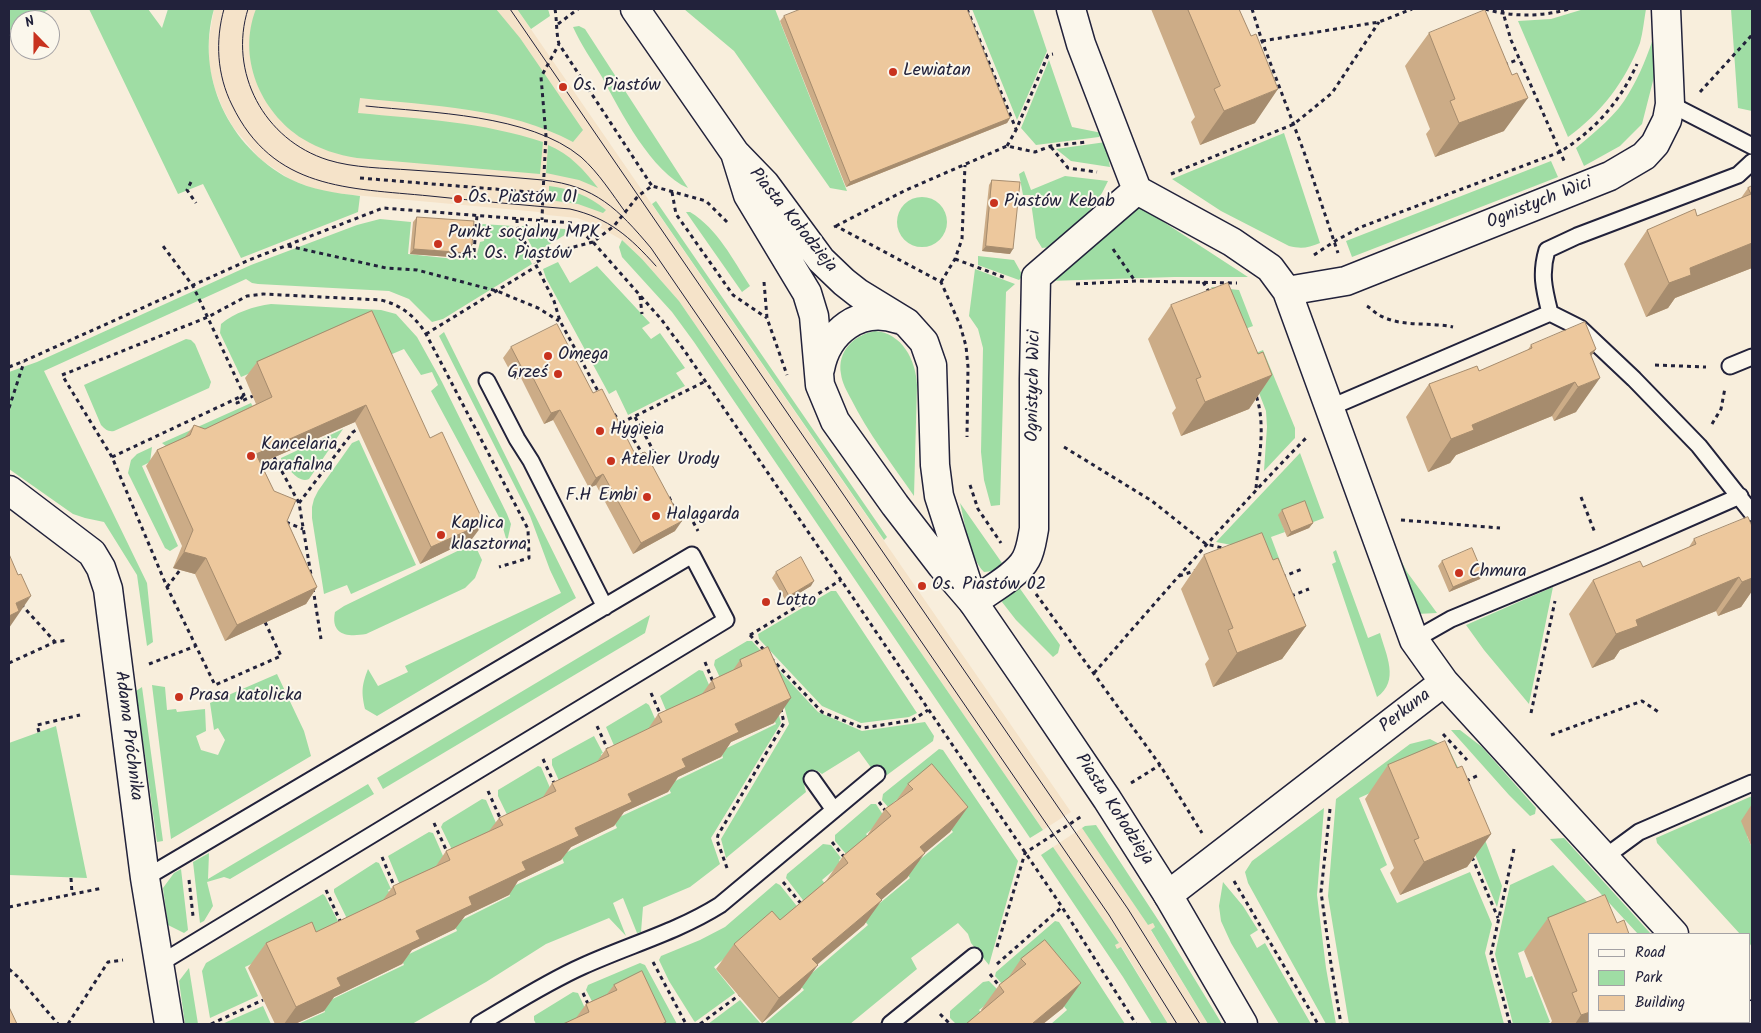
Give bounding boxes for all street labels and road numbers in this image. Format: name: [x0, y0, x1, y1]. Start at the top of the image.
street label: Piasta Kołodzieja: [743, 164, 841, 278]
street label: Ognistych Wici: [1484, 173, 1596, 235]
street label: Ognistych Wici: [1023, 330, 1047, 442]
street label: Adama Próchnika: [108, 670, 146, 802]
street label: Perkuna: [1376, 685, 1436, 739]
street label: Piasta Kołodzieja: [1069, 750, 1157, 870]

